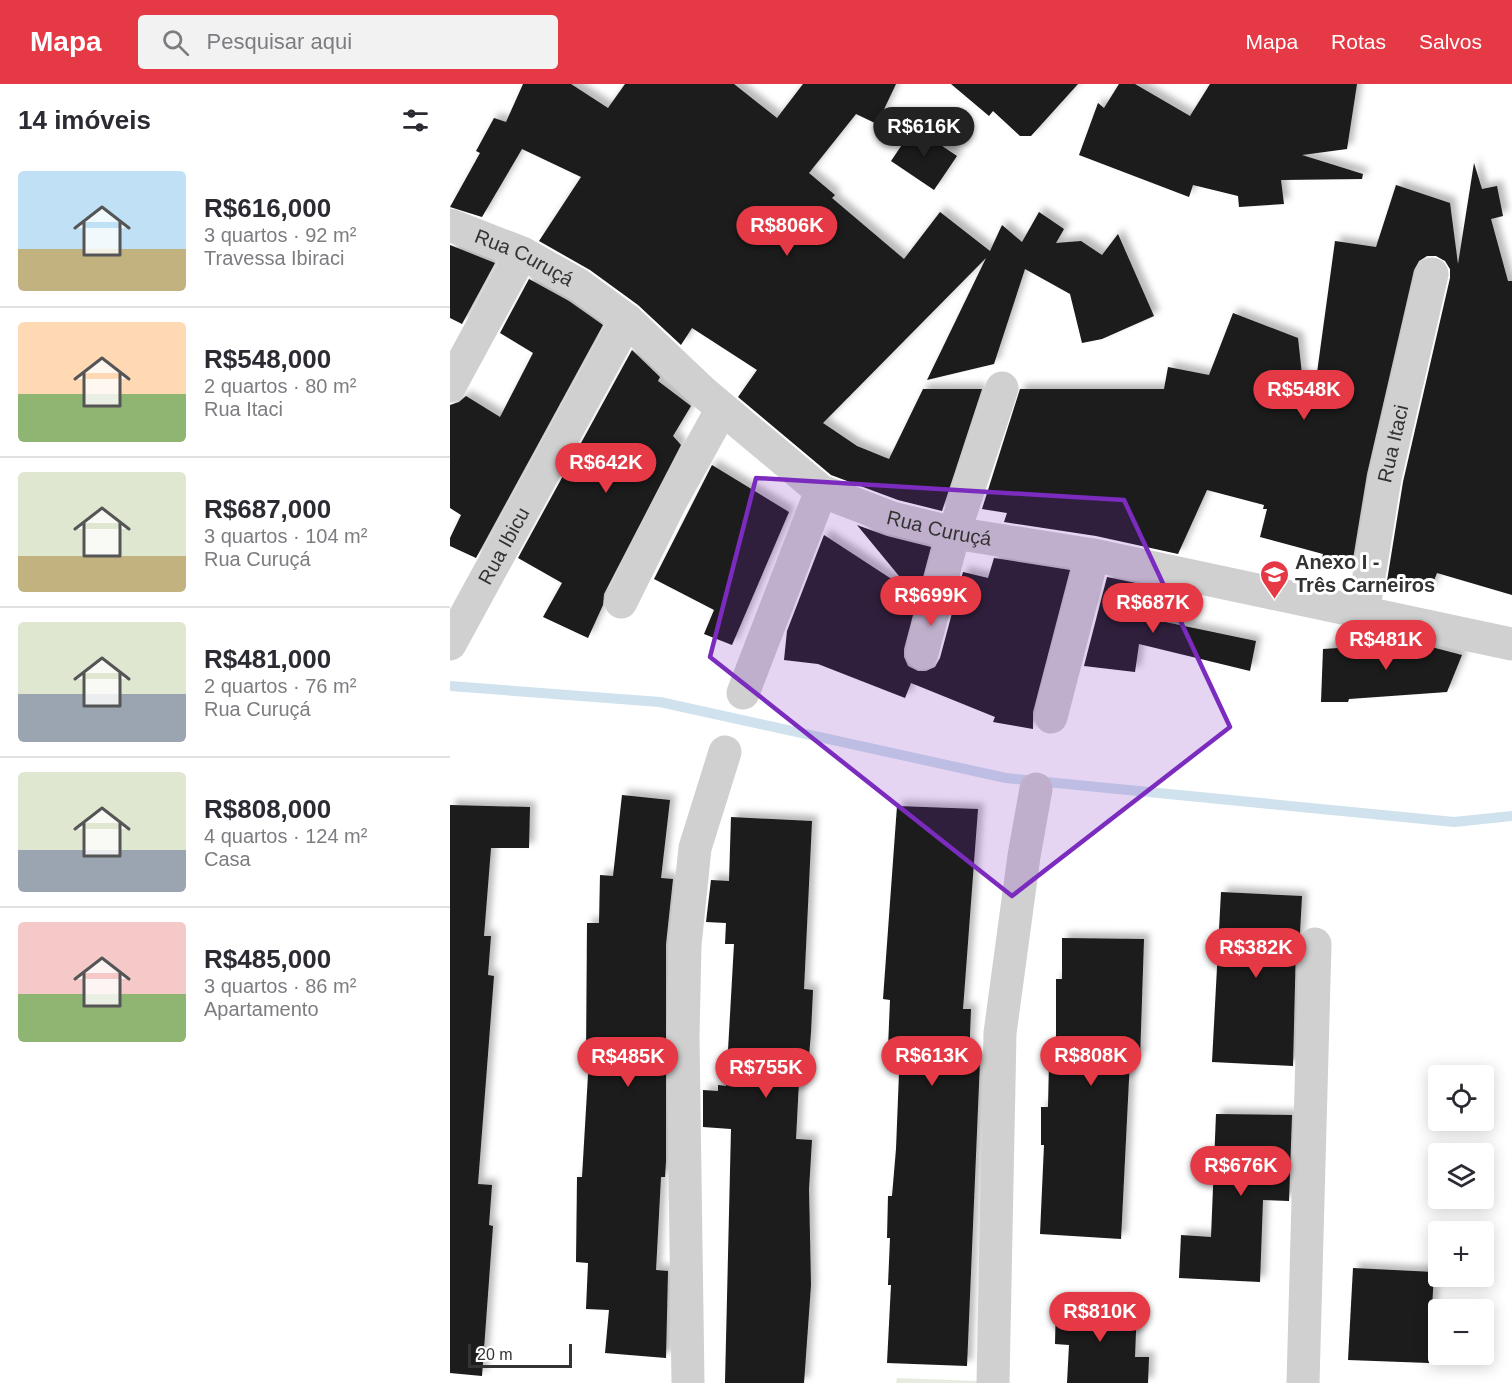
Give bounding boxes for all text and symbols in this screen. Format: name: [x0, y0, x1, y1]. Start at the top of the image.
search box: [138, 15, 558, 69]
text: Mapa: [30, 26, 102, 57]
icon: search: [159, 26, 192, 59]
text: Pesquisar aqui: [207, 29, 352, 54]
text: Mapa: [1246, 30, 1298, 53]
text: Rotas: [1331, 30, 1386, 53]
text: Salvos: [1419, 30, 1482, 53]
icon: filters: [399, 104, 432, 137]
text: 14 imóveis: [18, 105, 151, 135]
pin: R$616K: [875, 107, 973, 158]
text: R$616K: [887, 115, 961, 137]
text: R$616,000: [204, 193, 331, 223]
icon: home: [66, 195, 138, 267]
pin: R$806K: [738, 206, 836, 257]
text: R$806K: [750, 214, 824, 236]
text: 3 quartos · 92 m²: [204, 224, 356, 246]
street label: Rua Curuçá: [472, 225, 578, 291]
text: Travessa Ibiraci: [204, 247, 344, 269]
text: R$548,000: [204, 344, 331, 374]
icon: home: [66, 346, 138, 418]
pin: R$548K: [1255, 370, 1353, 421]
text: 2 quartos · 80 m²: [204, 375, 356, 397]
text: R$548K: [1267, 378, 1341, 400]
text: Rua Itaci: [204, 398, 283, 420]
street label: Rua Itaci: [1373, 403, 1412, 485]
pin: R$642K: [557, 443, 655, 494]
text: R$642K: [569, 451, 643, 473]
text: R$687,000: [204, 494, 331, 524]
icon: home: [66, 496, 138, 568]
street label: Rua Ibicu: [474, 503, 534, 588]
street label: Rua Curuçá: [884, 506, 994, 550]
text: 3 quartos · 104 m²: [204, 525, 367, 547]
text: Rua Curuçá: [204, 548, 311, 570]
place label: Anexo I - Três Carneiros: [1295, 551, 1435, 596]
school or university icon: Anexo I - Três Carneiros: [1258, 558, 1290, 600]
pin: R$699K: [882, 576, 980, 627]
pin: R$687K: [1104, 583, 1202, 634]
text: R$699K: [894, 584, 968, 606]
text: R$687K: [1116, 591, 1190, 613]
pin: R$481K: [1337, 620, 1435, 671]
text: R$481K: [1349, 628, 1423, 650]
text: R$481,000: [204, 644, 331, 674]
icon: home: [66, 646, 138, 718]
text: 2 quartos · 76 m²: [204, 675, 356, 697]
text: Rua Curuçá: [204, 698, 311, 720]
text: R$808,000: [204, 794, 331, 824]
icon: home: [66, 796, 138, 868]
text: 4 quartos · 124 m²: [204, 825, 367, 847]
text: Casa: [204, 848, 251, 870]
pin: R$382K: [1207, 928, 1305, 979]
text: R$382K: [1219, 936, 1293, 958]
text: R$485,000: [204, 944, 331, 974]
icon: home: [66, 946, 138, 1018]
text: 3 quartos · 86 m²: [204, 975, 356, 997]
text: Apartamento: [204, 998, 319, 1020]
pin: R$613K: [883, 1036, 981, 1087]
pin: R$808K: [1042, 1036, 1140, 1087]
pin: R$485K: [579, 1037, 677, 1088]
text: R$613K: [895, 1044, 969, 1066]
text: R$808K: [1054, 1044, 1128, 1066]
text: R$485K: [591, 1045, 665, 1067]
pin: R$755K: [717, 1048, 815, 1099]
text: R$755K: [729, 1056, 803, 1078]
map controls: [1428, 1065, 1494, 1365]
button: locate: [1428, 1065, 1494, 1131]
button: layers: [1428, 1143, 1494, 1209]
pin: R$676K: [1192, 1146, 1290, 1197]
text: R$676K: [1204, 1154, 1278, 1176]
button: +: [1428, 1221, 1494, 1287]
pin: R$810K: [1051, 1292, 1149, 1343]
button: −: [1428, 1299, 1494, 1365]
text: R$810K: [1063, 1300, 1137, 1322]
scale bar: [468, 1341, 572, 1368]
text: 20 m: [477, 1346, 513, 1363]

